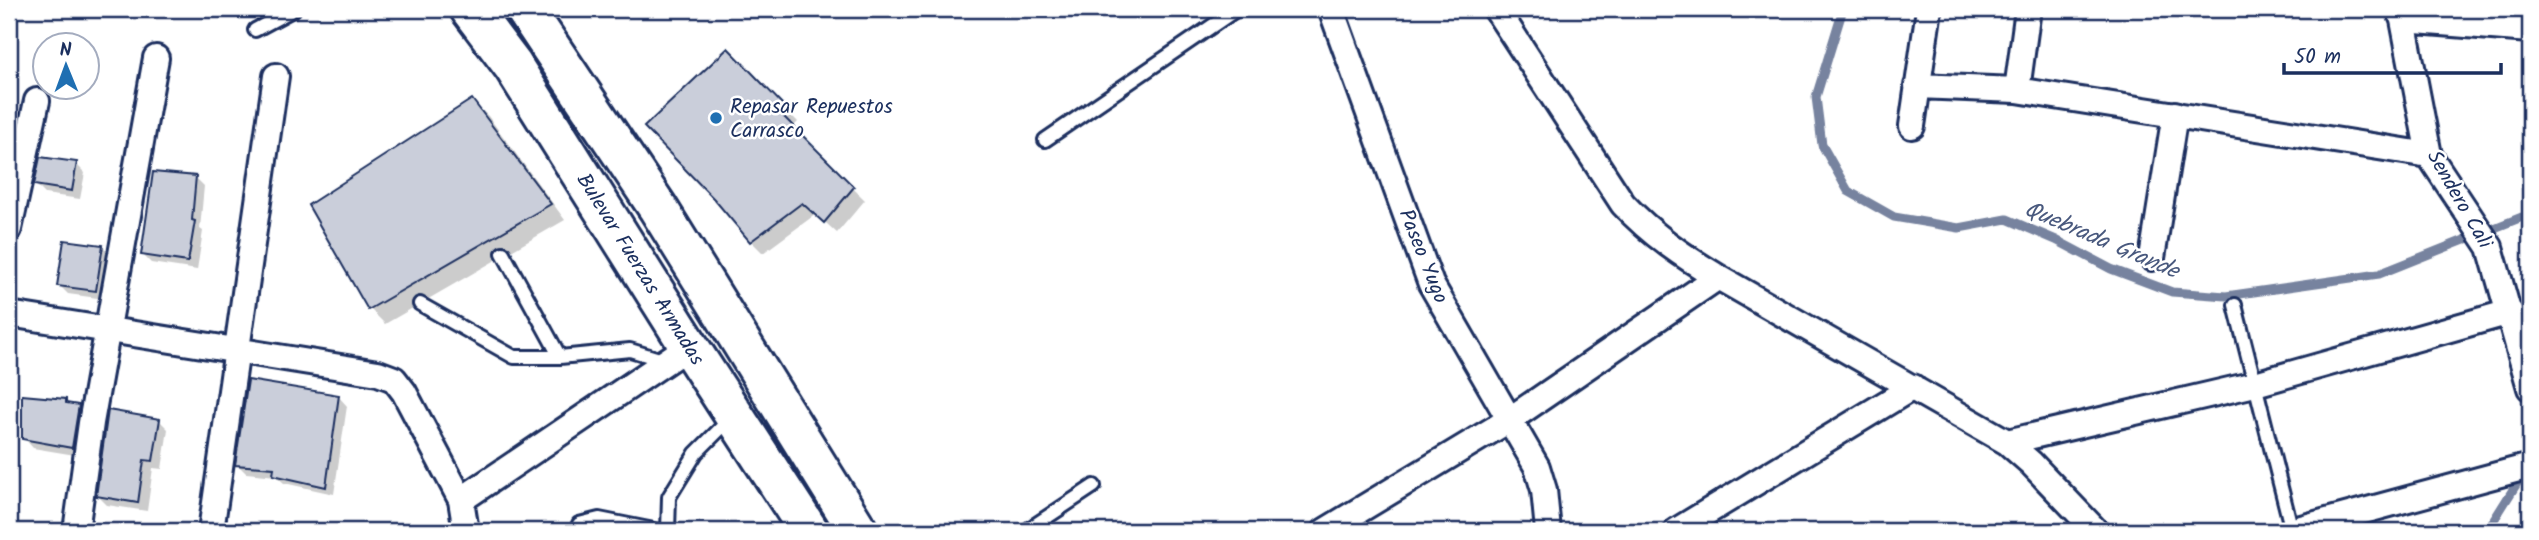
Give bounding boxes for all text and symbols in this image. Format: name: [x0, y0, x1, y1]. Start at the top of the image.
north arrow: [32, 32, 102, 102]
scale bar: [2284, 32, 2500, 76]
text: N: [59, 36, 72, 66]
text: 50 m: [2294, 41, 2341, 74]
place label: Repasar Repuestos Carrasco: [730, 91, 893, 148]
marker: Repasar Repuestos Carrasco: [708, 110, 724, 126]
street label: Sendero Cali: [2417, 144, 2501, 256]
street label: Bulevar Fuerzas Armadas: [567, 167, 712, 373]
water label: Quebrada Grande: [2018, 192, 2186, 291]
street label: Paseo Yugo: [1389, 204, 1456, 309]

